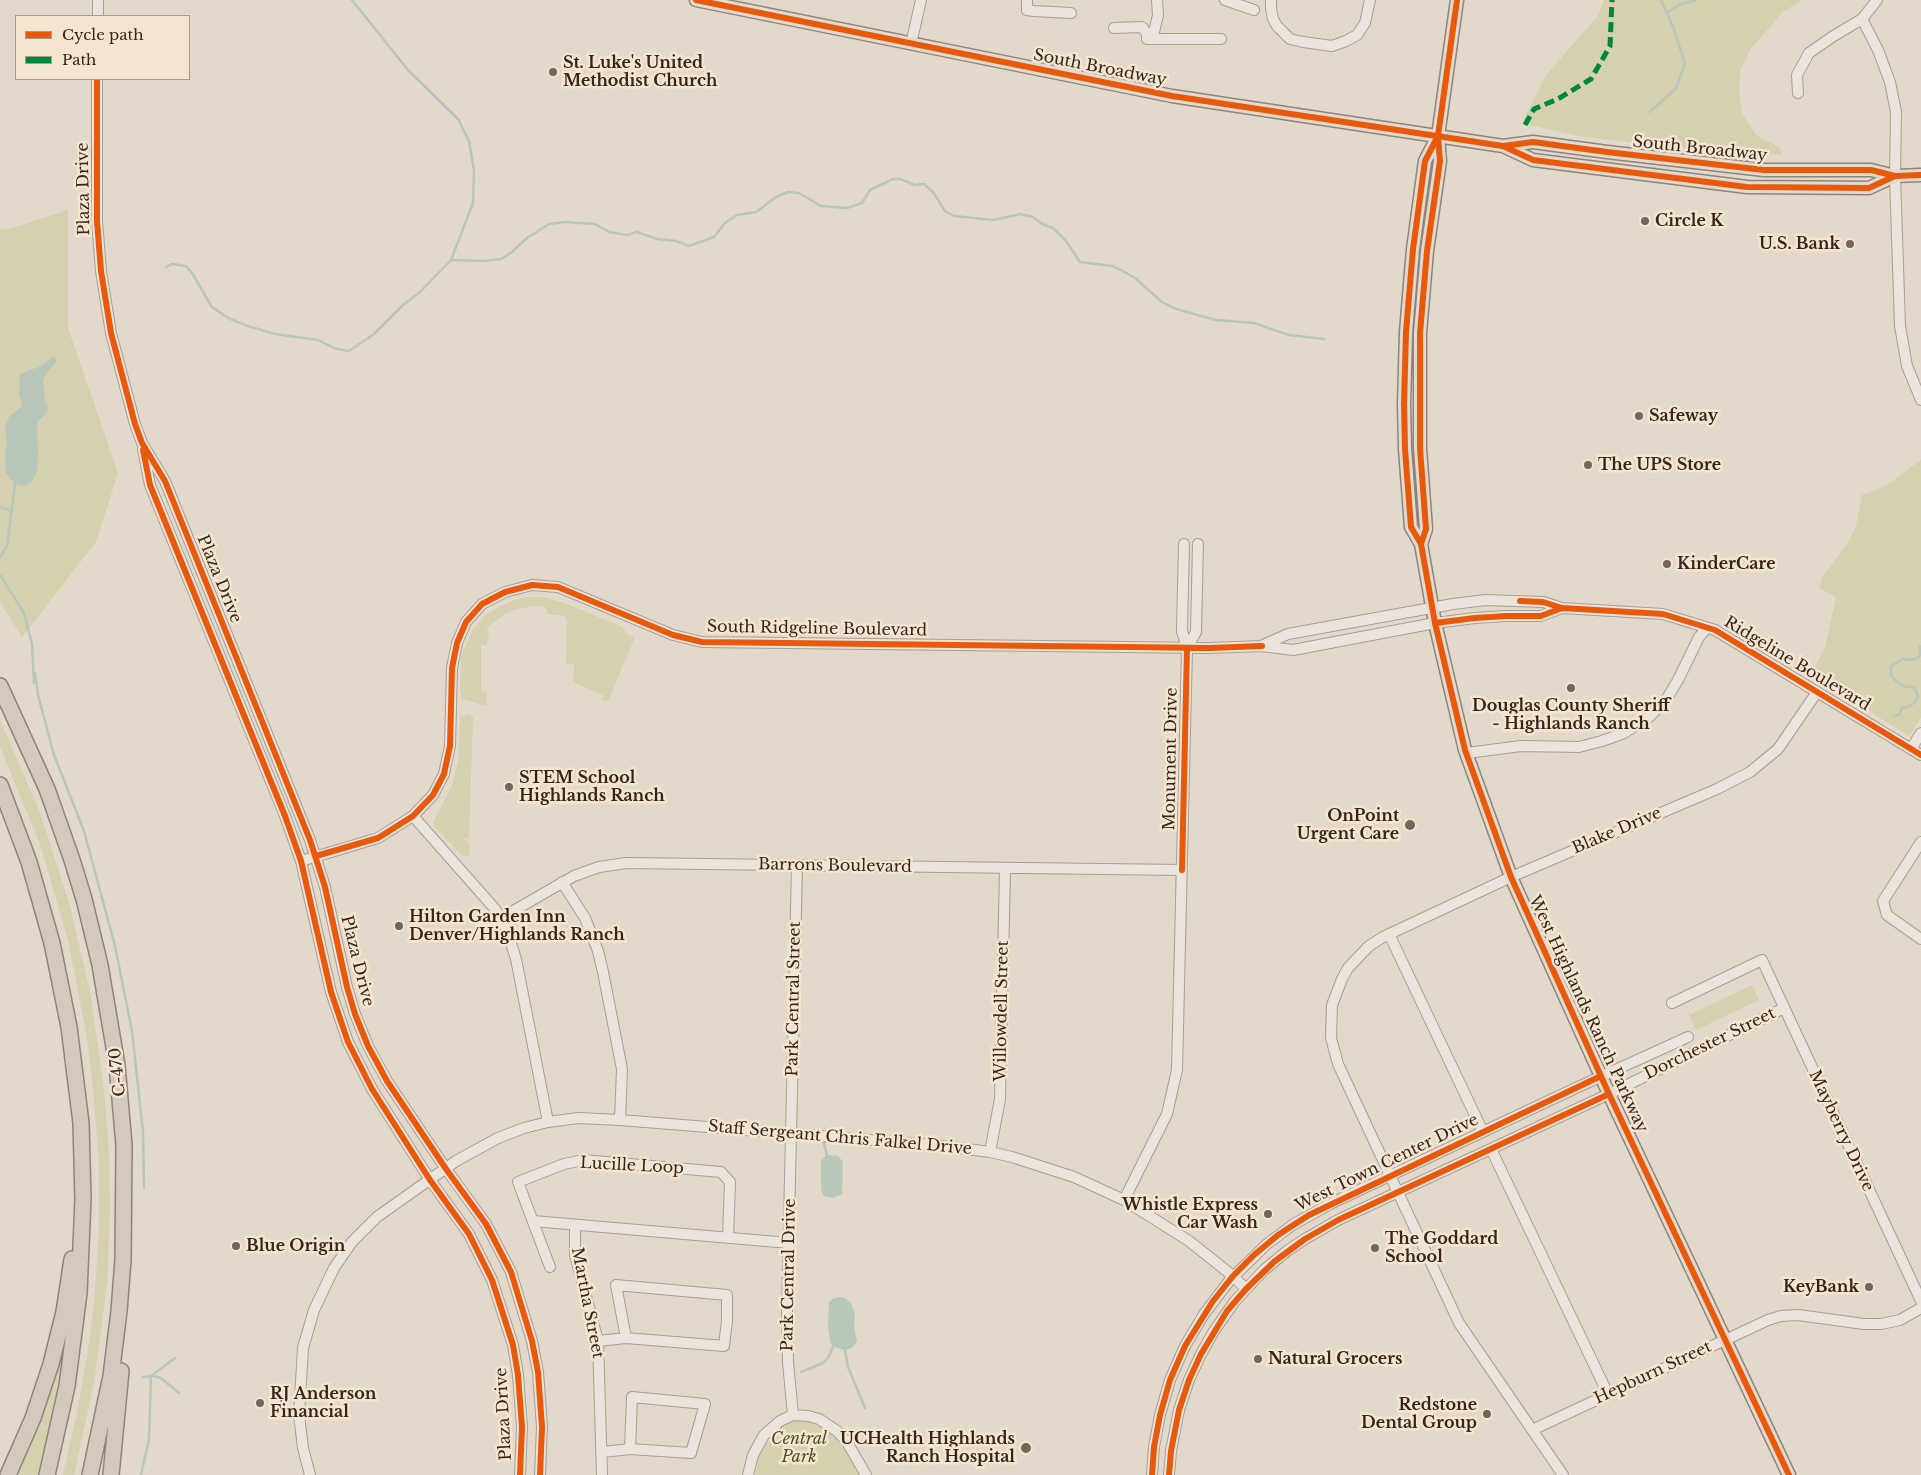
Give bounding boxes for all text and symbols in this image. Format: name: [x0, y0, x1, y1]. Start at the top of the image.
legend: [15, 15, 190, 80]
text: Cycle path: [62, 25, 144, 44]
street label: South Broadway: [1032, 46, 1168, 90]
text: Path: [62, 50, 96, 69]
place label: St. Luke's United Methodist Church: [563, 53, 717, 91]
marker: St. Luke's United Methodist Church: [547, 66, 559, 78]
street label: South Broadway: [1632, 132, 1768, 166]
street label: Plaza Drive: [74, 142, 94, 236]
place label: Circle K: [1655, 211, 1723, 231]
marker: Circle K: [1639, 215, 1651, 227]
place label: U.S. Bank: [1759, 234, 1840, 254]
marker: U.S. Bank: [1844, 238, 1856, 250]
place label: Safeway: [1649, 406, 1718, 426]
marker: Safeway: [1633, 410, 1645, 422]
place label: The UPS Store: [1598, 455, 1721, 475]
marker: The UPS Store: [1582, 459, 1594, 471]
street label: Plaza Drive: [193, 532, 245, 626]
place label: KinderCare: [1677, 554, 1776, 574]
marker: KinderCare: [1661, 558, 1673, 570]
street label: Ridgeline Boulevard: [1720, 613, 1874, 715]
street label: South Ridgeline Boulevard: [707, 617, 927, 641]
marker: Douglas County Sheriff - Highlands Ranch: [1565, 682, 1577, 694]
street label: Monument Drive: [1160, 687, 1182, 831]
place label: Douglas County Sheriff - Highlands Ranch: [1472, 696, 1670, 734]
place label: STEM School Highlands Ranch: [519, 768, 665, 806]
marker: STEM School Highlands Ranch: [503, 781, 515, 793]
street label: Blake Drive: [1569, 804, 1665, 858]
place label: OnPoint Urgent Care: [1297, 806, 1399, 844]
marker: OnPoint Urgent Care: [1403, 818, 1417, 832]
street label: Barrons Boulevard: [758, 855, 912, 877]
street label: West Highlands Ranch Parkway: [1525, 892, 1651, 1136]
place label: Hilton Garden Inn Denver/Highlands Ranch: [409, 907, 625, 945]
street label: Plaza Drive: [336, 913, 378, 1009]
marker: Hilton Garden Inn Denver/Highlands Ranch: [393, 920, 405, 932]
street label: Park Central Street: [783, 921, 805, 1077]
street label: Willowdell Street: [991, 940, 1013, 1082]
street label: Dorchester Street: [1641, 1004, 1779, 1084]
street label: C-470: [106, 1047, 130, 1097]
street label: Mayberry Drive: [1804, 1067, 1878, 1195]
street label: West Town Center Drive: [1292, 1110, 1482, 1216]
street label: Staff Sergeant Chris Falkel Drive: [707, 1117, 973, 1159]
street label: Lucille Loop: [580, 1154, 684, 1178]
place label: Whistle Express Car Wash: [1122, 1195, 1258, 1233]
street label: Park Central Drive: [778, 1198, 800, 1352]
marker: Whistle Express Car Wash: [1262, 1208, 1274, 1220]
place label: The Goddard School: [1385, 1229, 1498, 1267]
place label: Blue Origin: [246, 1236, 345, 1256]
marker: Blue Origin: [230, 1240, 242, 1252]
marker: The Goddard School: [1369, 1242, 1381, 1254]
street label: Martha Street: [567, 1246, 607, 1360]
place label: KeyBank: [1783, 1277, 1859, 1297]
marker: KeyBank: [1863, 1281, 1875, 1293]
street label: Hepburn Street: [1591, 1337, 1715, 1409]
place label: Natural Grocers: [1268, 1349, 1402, 1369]
marker: Natural Grocers: [1252, 1353, 1264, 1365]
street label: Plaza Drive: [492, 1367, 516, 1461]
place label: RJ Anderson Financial: [270, 1384, 376, 1422]
place label: Redstone Dental Group: [1361, 1395, 1477, 1433]
marker: RJ Anderson Financial: [254, 1397, 266, 1409]
marker: Redstone Dental Group: [1481, 1408, 1493, 1420]
park label: Central Park: [771, 1429, 827, 1467]
place label: UCHealth Highlands Ranch Hospital: [840, 1429, 1015, 1467]
marker: UCHealth Highlands Ranch Hospital: [1019, 1441, 1033, 1455]

